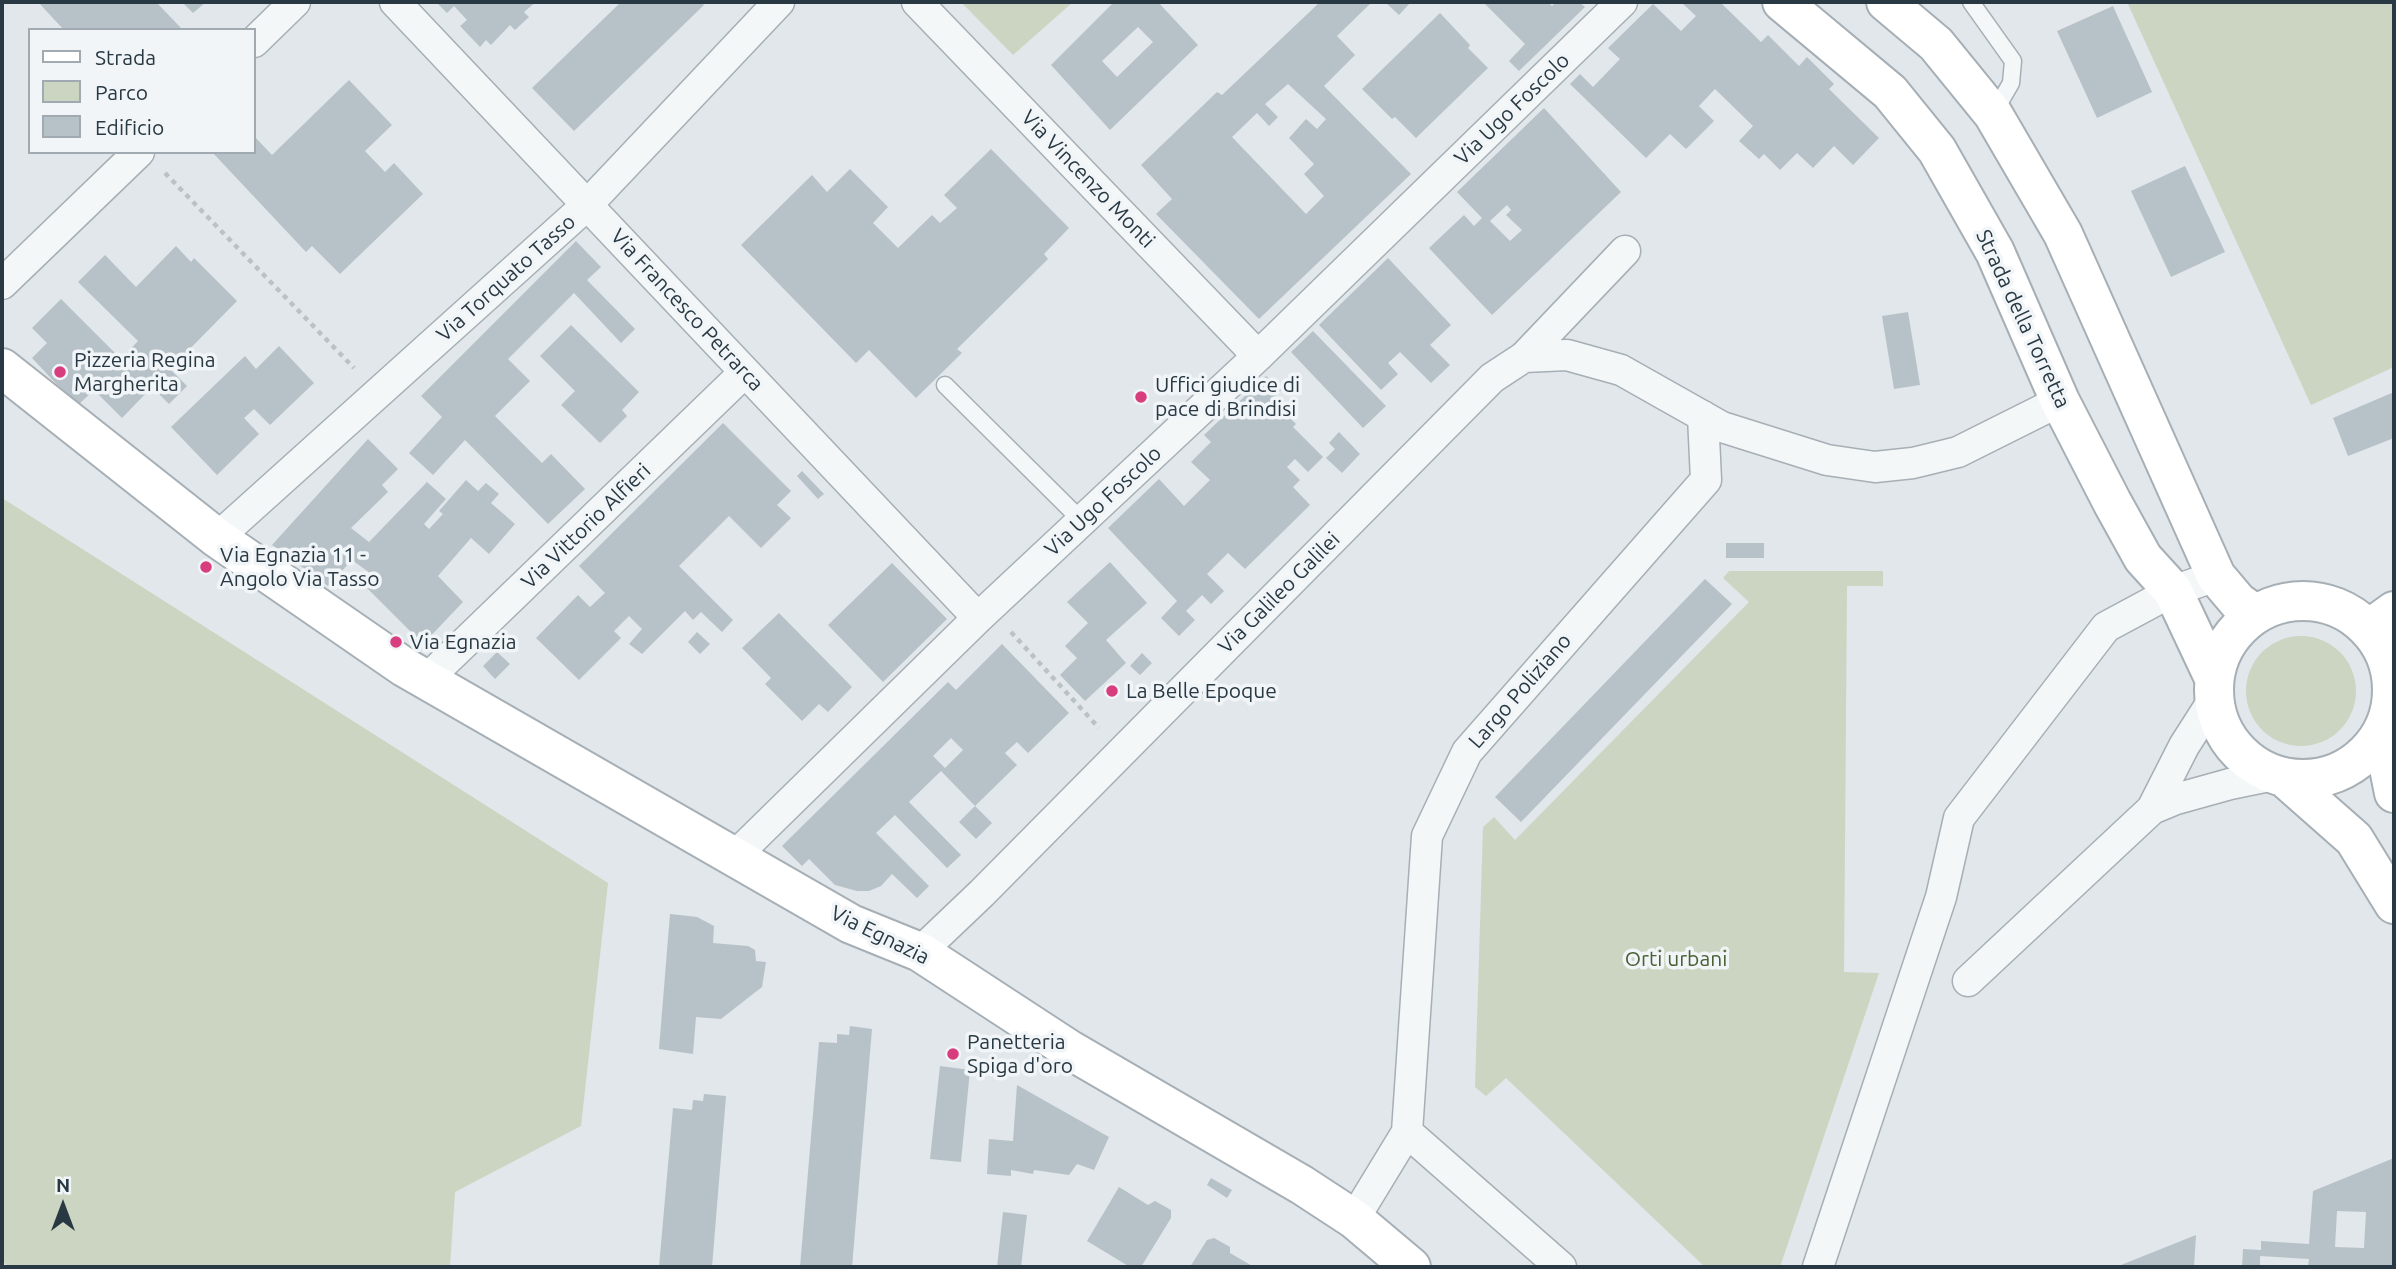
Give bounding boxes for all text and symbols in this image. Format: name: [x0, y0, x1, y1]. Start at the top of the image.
legend: [28, 28, 256, 154]
text: Strada: [95, 45, 156, 69]
street label: Via Ugo Foscolo: [1449, 48, 1575, 170]
text: Parco: [95, 80, 148, 104]
street label: Via Vincenzo Monti: [1016, 105, 1160, 253]
text: Edificio: [95, 115, 164, 139]
street label: Via Torquato Tasso: [431, 209, 581, 347]
street label: Via Francesco Petrarca: [605, 224, 769, 396]
street label: Strada della Torretta: [1971, 226, 2075, 412]
place label: Pizzeria Regina Margherita: [74, 347, 216, 397]
marker: Pizzeria Regina Margherita: [52, 364, 68, 380]
place label: Uffici giudice di pace di Brindisi: [1155, 372, 1300, 422]
marker: Uffici giudice di pace di Brindisi: [1133, 389, 1149, 405]
street label: Via Ugo Foscolo: [1039, 440, 1167, 562]
street label: Via Vittorio Alfieri: [516, 458, 656, 594]
street label: Via Galileo Galilei: [1213, 527, 1345, 659]
place label: Via Egnazia 11 - Angolo Via Tasso: [220, 542, 379, 592]
marker: Via Egnazia 11 - Angolo Via Tasso: [198, 559, 214, 575]
place label: Via Egnazia: [410, 629, 517, 655]
street label: Largo Poliziano: [1463, 629, 1577, 753]
marker: Via Egnazia: [388, 634, 404, 650]
place label: La Belle Epoque: [1126, 678, 1277, 704]
marker: La Belle Epoque: [1104, 683, 1120, 699]
street label: Via Egnazia: [827, 900, 933, 970]
park label: Orti urbani: [1625, 946, 1727, 972]
place label: Panetteria Spiga d'oro: [967, 1029, 1073, 1079]
marker: Panetteria Spiga d'oro: [945, 1046, 961, 1062]
north arrow: [28, 1171, 98, 1241]
text: N: [56, 1174, 70, 1196]

